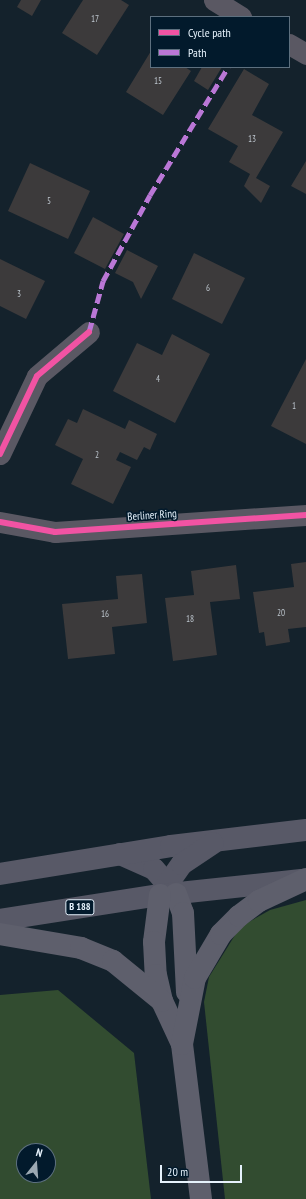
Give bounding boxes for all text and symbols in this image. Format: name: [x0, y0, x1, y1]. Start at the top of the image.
house number: 17: [91, 14, 99, 24]
legend: [150, 16, 290, 68]
text: Cycle path: [188, 25, 231, 40]
text: Path: [188, 45, 206, 60]
house number: 15: [154, 76, 162, 86]
house number: 13: [248, 134, 256, 144]
house number: 5: [47, 196, 51, 206]
house number: 6: [206, 283, 210, 293]
house number: 3: [17, 289, 21, 299]
house number: 4: [156, 374, 160, 384]
house number: 1: [292, 401, 296, 411]
house number: 2: [95, 450, 99, 460]
street label: Berliner Ring: [127, 507, 177, 523]
house number: 20: [277, 608, 285, 618]
house number: 16: [101, 609, 109, 619]
house number: 18: [186, 614, 194, 624]
road number: B 188: [65, 899, 95, 915]
north arrow: [16, 1143, 56, 1183]
text: N: [34, 1145, 44, 1160]
scale bar: [162, 1157, 244, 1183]
text: 20 m: [167, 1164, 188, 1179]

